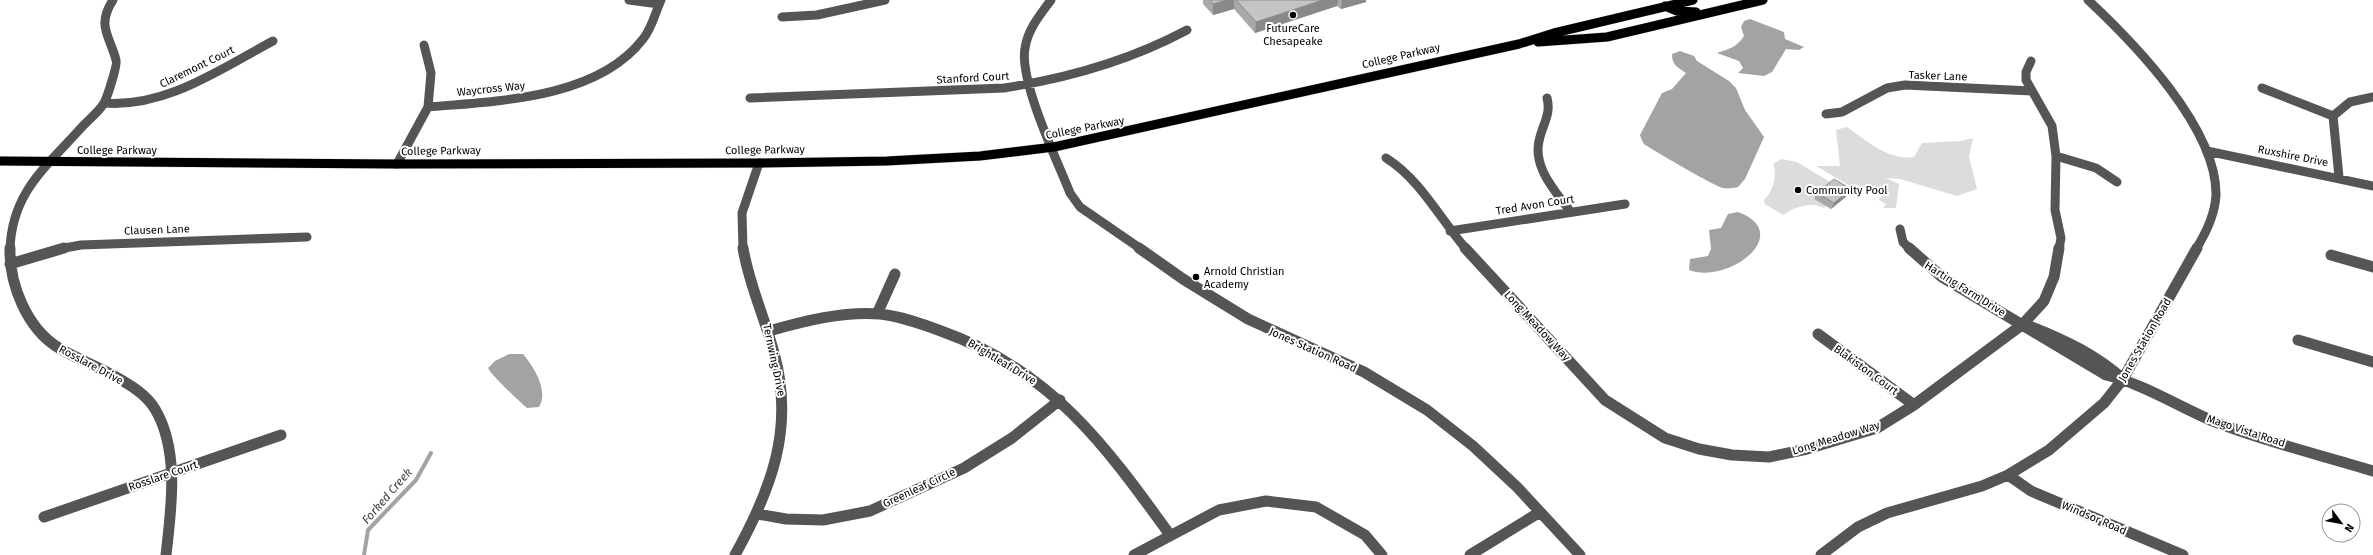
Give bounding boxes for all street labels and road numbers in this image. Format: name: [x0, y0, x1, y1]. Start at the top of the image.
street label: College Parkway: [1361, 41, 1442, 71]
street label: Claremont Court: [158, 43, 236, 91]
street label: Tasker Lane: [1908, 68, 1968, 84]
street label: Stanford Court: [936, 70, 1010, 86]
street label: Waycross Way: [456, 79, 526, 99]
street label: College Parkway: [1045, 114, 1126, 142]
street label: College Parkway: [725, 143, 806, 157]
street label: Ruxshire Drive: [2257, 143, 2329, 169]
street label: College Parkway: [77, 144, 158, 157]
street label: College Parkway: [401, 144, 482, 158]
street label: Tred Avon Court: [1495, 192, 1575, 218]
street label: Clausen Lane: [124, 222, 190, 238]
street label: Harting Farm Drive: [1922, 259, 2008, 319]
street label: Long Meadow Way: [1501, 288, 1573, 364]
street label: Jones Station Road: [2116, 296, 2174, 384]
street label: Ternwing Drive: [760, 323, 788, 397]
street label: Jones Station Road: [1267, 325, 1359, 375]
street label: Brightleaf Drive: [965, 336, 1039, 388]
street label: Blakiston Court: [1831, 342, 1901, 398]
street label: Rosslare Drive: [57, 343, 125, 387]
street label: Mago Vista Road: [2205, 412, 2287, 450]
street label: Long Meadow Way: [1791, 418, 1882, 458]
street label: Rosslare Court: [127, 458, 199, 494]
street label: Greenleaf Circle: [881, 466, 957, 510]
street label: Windsor Road: [2060, 498, 2128, 538]

